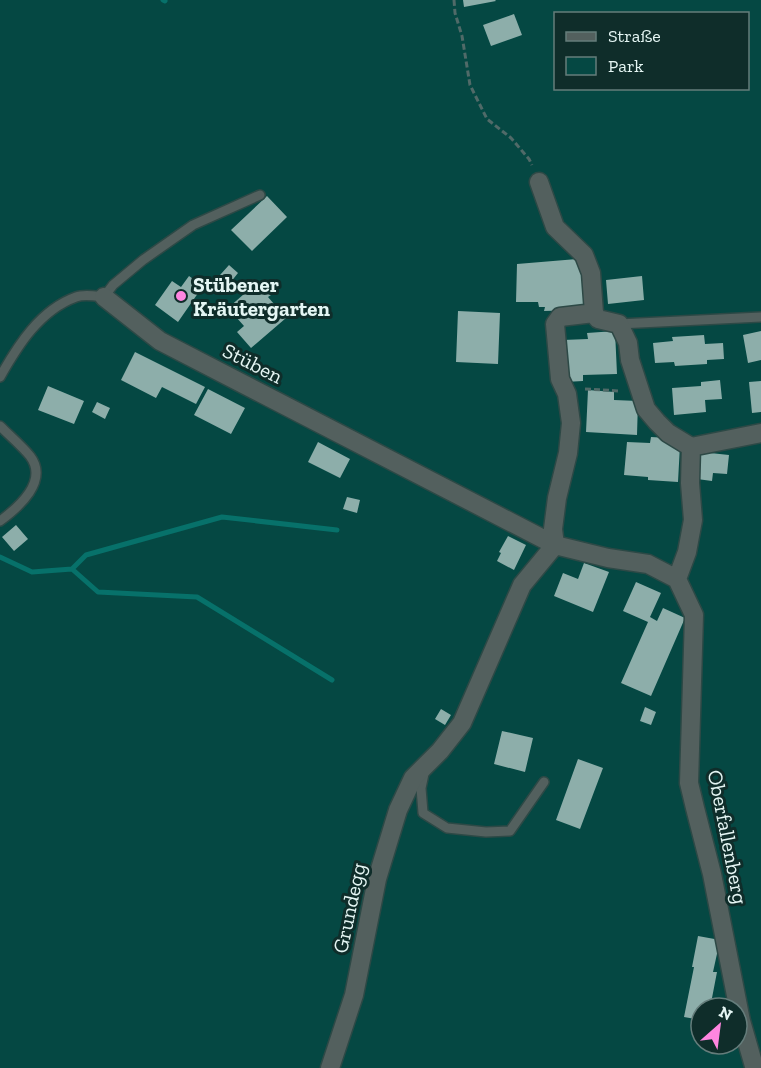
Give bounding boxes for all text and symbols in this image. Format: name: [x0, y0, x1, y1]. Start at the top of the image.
legend: [554, 12, 749, 90]
text: Straße: [608, 25, 661, 47]
text: Park: [608, 55, 644, 77]
place label: Stübener Kräutergarten: [193, 272, 330, 321]
marker: Stübener Kräutergarten: [174, 289, 188, 303]
street label: Stüben: [219, 337, 287, 389]
street label: Oberfallenberg: [703, 768, 753, 907]
street label: Grundegg: [327, 860, 371, 955]
north arrow: [689, 996, 749, 1056]
text: N: [716, 1002, 736, 1024]

